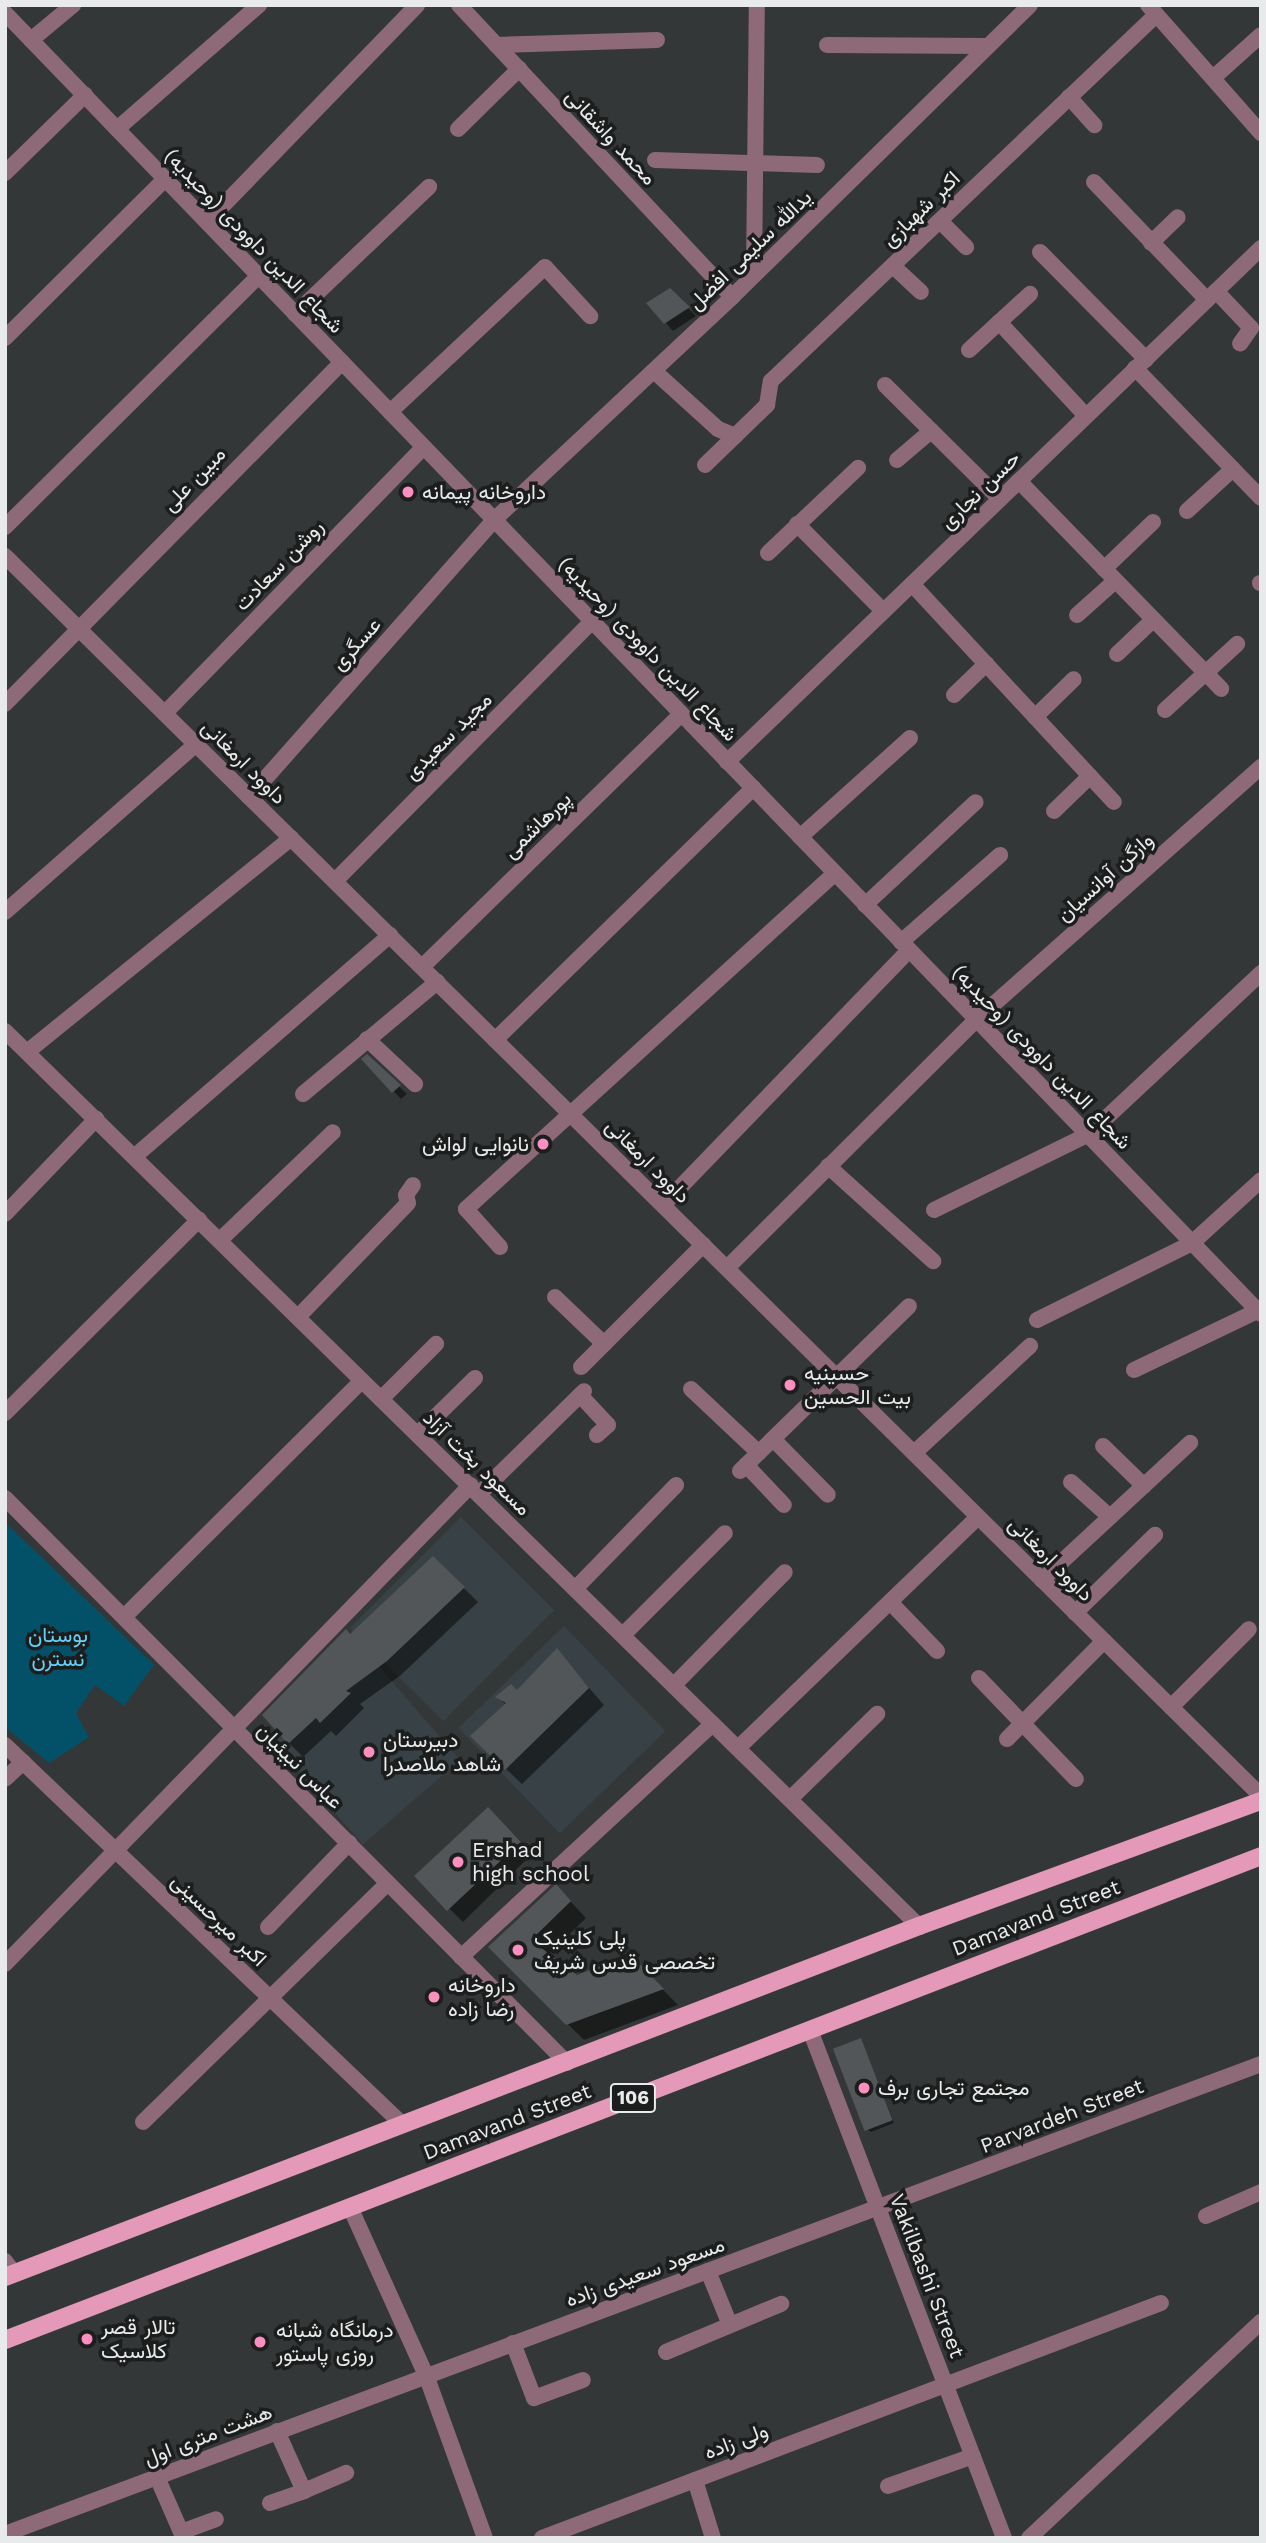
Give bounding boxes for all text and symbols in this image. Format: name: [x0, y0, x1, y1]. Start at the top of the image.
street label: محمد واشقانی: [560, 84, 662, 190]
street label: شجاع الدین داوودی (وحیدیه): [159, 143, 349, 339]
street label: اکبر شهبازی: [877, 166, 965, 252]
street label: یدالله سلیمی افضل: [683, 185, 817, 315]
street label: مبین علی: [157, 441, 231, 517]
street label: حسن نجاری: [935, 446, 1025, 534]
place label: داروخانه پیمانه: [422, 479, 546, 505]
marker: داروخانه پیمانه: [400, 484, 416, 500]
street label: روشن سعادت: [229, 514, 329, 616]
street label: شجاع الدین داوودی (وحیدیه): [553, 551, 743, 747]
street label: عسگری: [326, 612, 386, 676]
street label: مجید سعیدی: [399, 687, 497, 785]
street label: داوود ارمغانی: [196, 714, 292, 810]
street label: پورهاشمی: [498, 786, 576, 864]
street label: وازگن آوانسیان: [1052, 827, 1158, 927]
street label: شجاع الدین داوودی (وحیدیه): [947, 959, 1137, 1155]
street label: داوود ارمغانی: [600, 1113, 696, 1209]
place label: نانوایی لواش: [422, 1131, 529, 1157]
marker: نانوایی لواش: [535, 1136, 551, 1152]
place label: حسینیه بیت الحسین: [804, 1360, 911, 1410]
marker: حسینیه بیت الحسین: [782, 1377, 798, 1393]
street label: مسعود بخت آزاد: [418, 1405, 536, 1521]
street label: داوود ارمغانی: [1003, 1511, 1099, 1607]
park label: بوستان نسترن: [28, 1622, 88, 1672]
street label: عباس نبیئیان: [252, 1718, 348, 1814]
place label: دبیرستان شاهد ملاصدرا: [383, 1727, 501, 1777]
marker: دبیرستان شاهد ملاصدرا: [361, 1744, 377, 1760]
place label: Ershad high school: [472, 1837, 589, 1887]
marker: Ershad high school: [450, 1854, 466, 1870]
street label: اکبر میرحسینی: [166, 1868, 272, 1972]
street label: Damavand Street: [949, 1874, 1123, 1962]
place label: پلی کلینیک تخصصی قدس شریف: [534, 1925, 715, 1975]
marker: پلی کلینیک تخصصی قدس شریف: [508, 1940, 528, 1960]
place label: داروخانه رضا زاده: [448, 1972, 516, 2022]
marker: داروخانه رضا زاده: [426, 1989, 442, 2005]
street label: Parvardeh Street: [977, 2073, 1147, 2159]
place label: مجتمع تجاری برف: [878, 2075, 1029, 2101]
street label: Damavand Street: [420, 2078, 594, 2166]
marker: مجتمع تجاری برف: [856, 2080, 872, 2096]
road number: 106: [608, 2082, 658, 2114]
street label: Vakilbashi Street: [884, 2191, 970, 2361]
street label: مسعود سعیدی زاده: [562, 2232, 728, 2312]
place label: تالار قصر کلاسیک: [101, 2314, 175, 2364]
place label: درمانگاه شبانه روزی پاستور: [276, 2317, 394, 2367]
marker: تالار قصر کلاسیک: [79, 2331, 95, 2347]
marker: درمانگاه شبانه روزی پاستور: [250, 2332, 270, 2352]
street label: هشت متری اول: [140, 2399, 276, 2471]
street label: ولی زاده: [700, 2417, 772, 2465]

